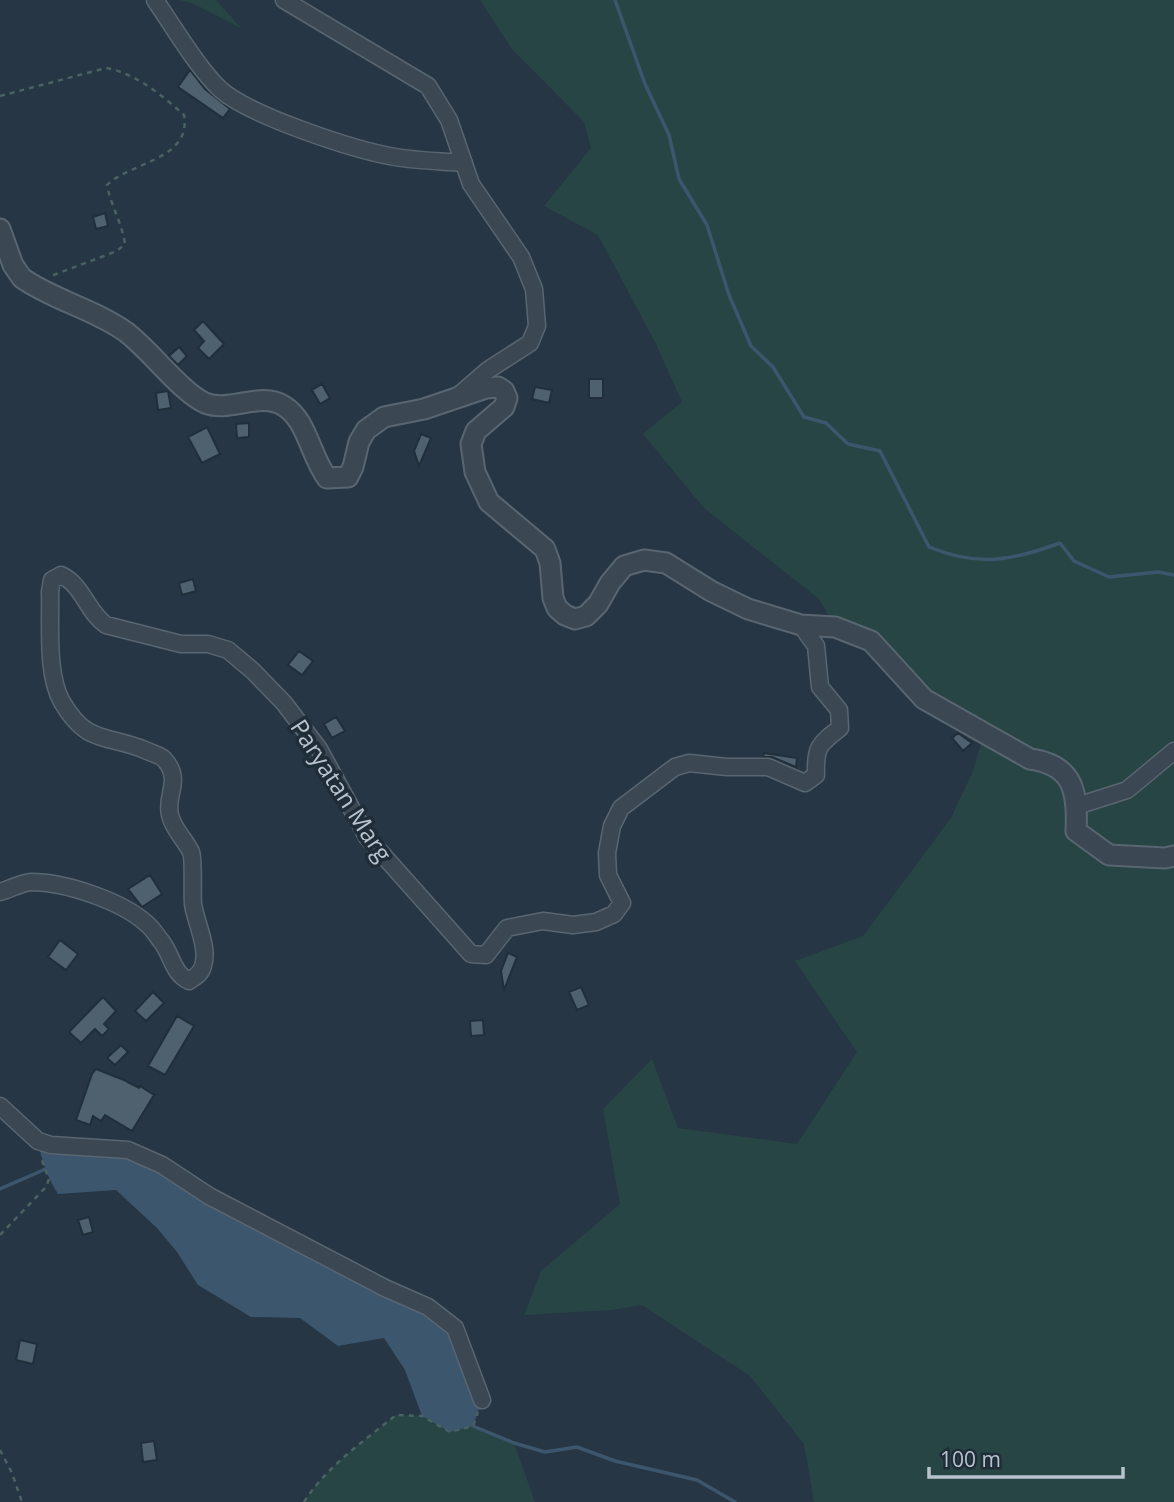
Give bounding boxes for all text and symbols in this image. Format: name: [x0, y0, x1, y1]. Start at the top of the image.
street label: Paryatan Marg: [284, 712, 400, 868]
scale bar: [929, 1436, 1123, 1480]
text: 100 m: [940, 1445, 1001, 1473]

